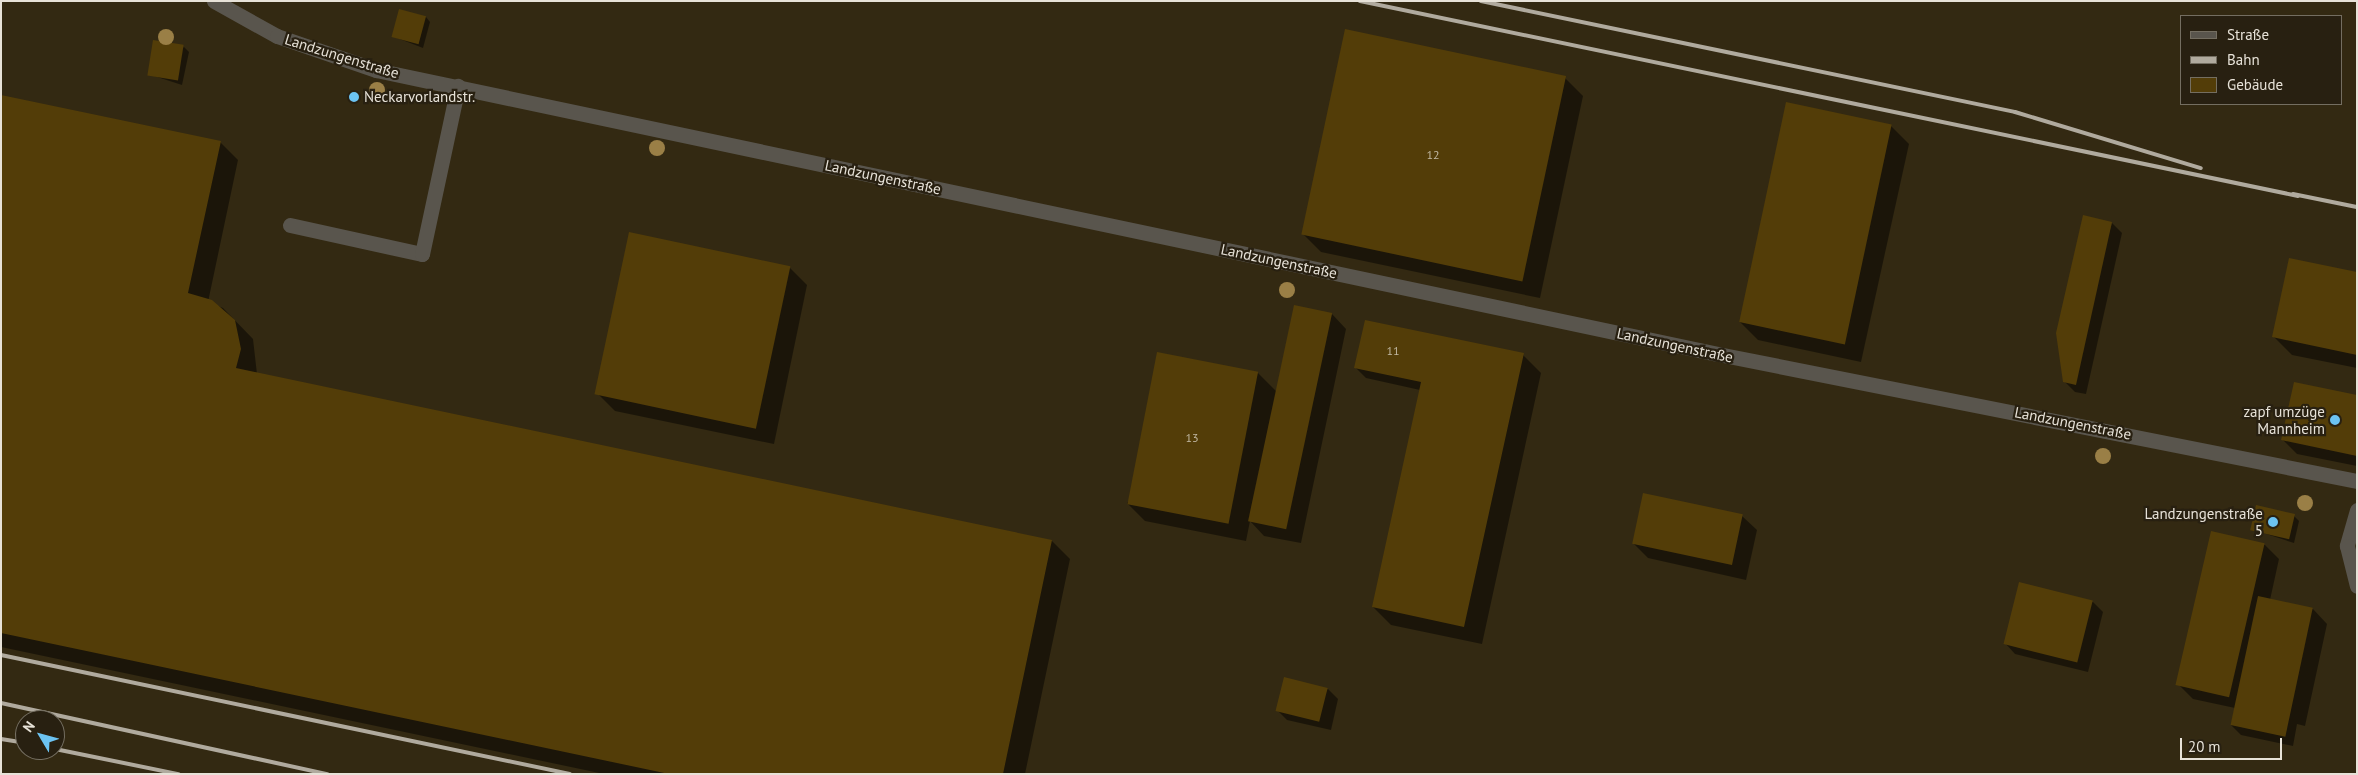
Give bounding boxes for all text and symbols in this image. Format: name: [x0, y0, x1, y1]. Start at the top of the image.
legend: [2180, 15, 2343, 105]
text: Straße: [2227, 25, 2269, 44]
street label: Landzungenstraße: [283, 30, 401, 82]
text: Bahn: [2227, 50, 2260, 69]
text: Gebäude: [2227, 75, 2283, 94]
place label: Neckarvorlandstr.: [364, 88, 475, 106]
marker: Neckarvorlandstr.: [348, 91, 360, 103]
house number: 12: [1426, 148, 1440, 162]
street label: Landzungenstraße: [823, 156, 943, 198]
street label: Landzungenstraße: [1219, 240, 1339, 282]
street label: Landzungenstraße: [1615, 324, 1735, 366]
house number: 11: [1386, 344, 1400, 358]
place label: zapf umzüge Mannheim: [2243, 402, 2325, 437]
street label: Landzungenstraße: [2013, 403, 2133, 443]
marker: zapf umzüge Mannheim: [2329, 414, 2341, 426]
house number: 13: [1185, 431, 1199, 445]
place label: Landzungenstraße 5: [2145, 504, 2263, 539]
marker: Landzungenstraße 5: [2267, 516, 2279, 528]
north arrow: [15, 710, 65, 760]
text: N: [19, 717, 39, 736]
scale bar: [2183, 728, 2286, 760]
text: 20 m: [2188, 737, 2221, 756]

